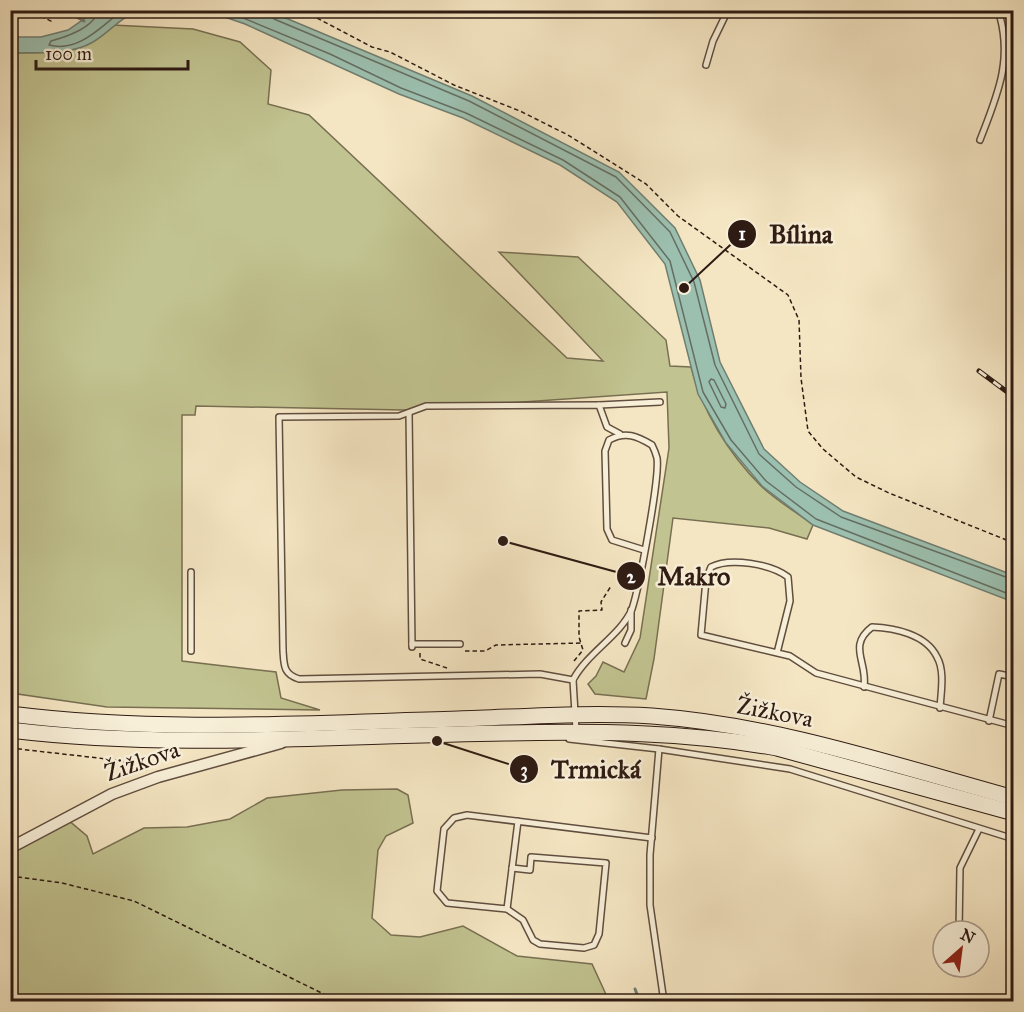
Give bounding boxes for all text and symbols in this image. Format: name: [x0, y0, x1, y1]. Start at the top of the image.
scale bar: [36, 33, 188, 71]
text: 100 m: [45, 43, 92, 65]
callout: Bílina: [727, 212, 845, 256]
text: Bílina: [769, 218, 834, 250]
text: 1: [738, 223, 746, 245]
callout: Makro: [616, 554, 743, 598]
text: Makro: [658, 560, 730, 592]
text: 2: [627, 566, 637, 588]
street label: Žižkova: [734, 690, 817, 734]
street label: Žižkova: [101, 734, 184, 788]
callout: Trmická: [509, 747, 653, 791]
text: Trmická: [550, 753, 642, 785]
text: 3: [520, 759, 528, 782]
north arrow: [931, 919, 991, 979]
text: N: [957, 925, 979, 948]

